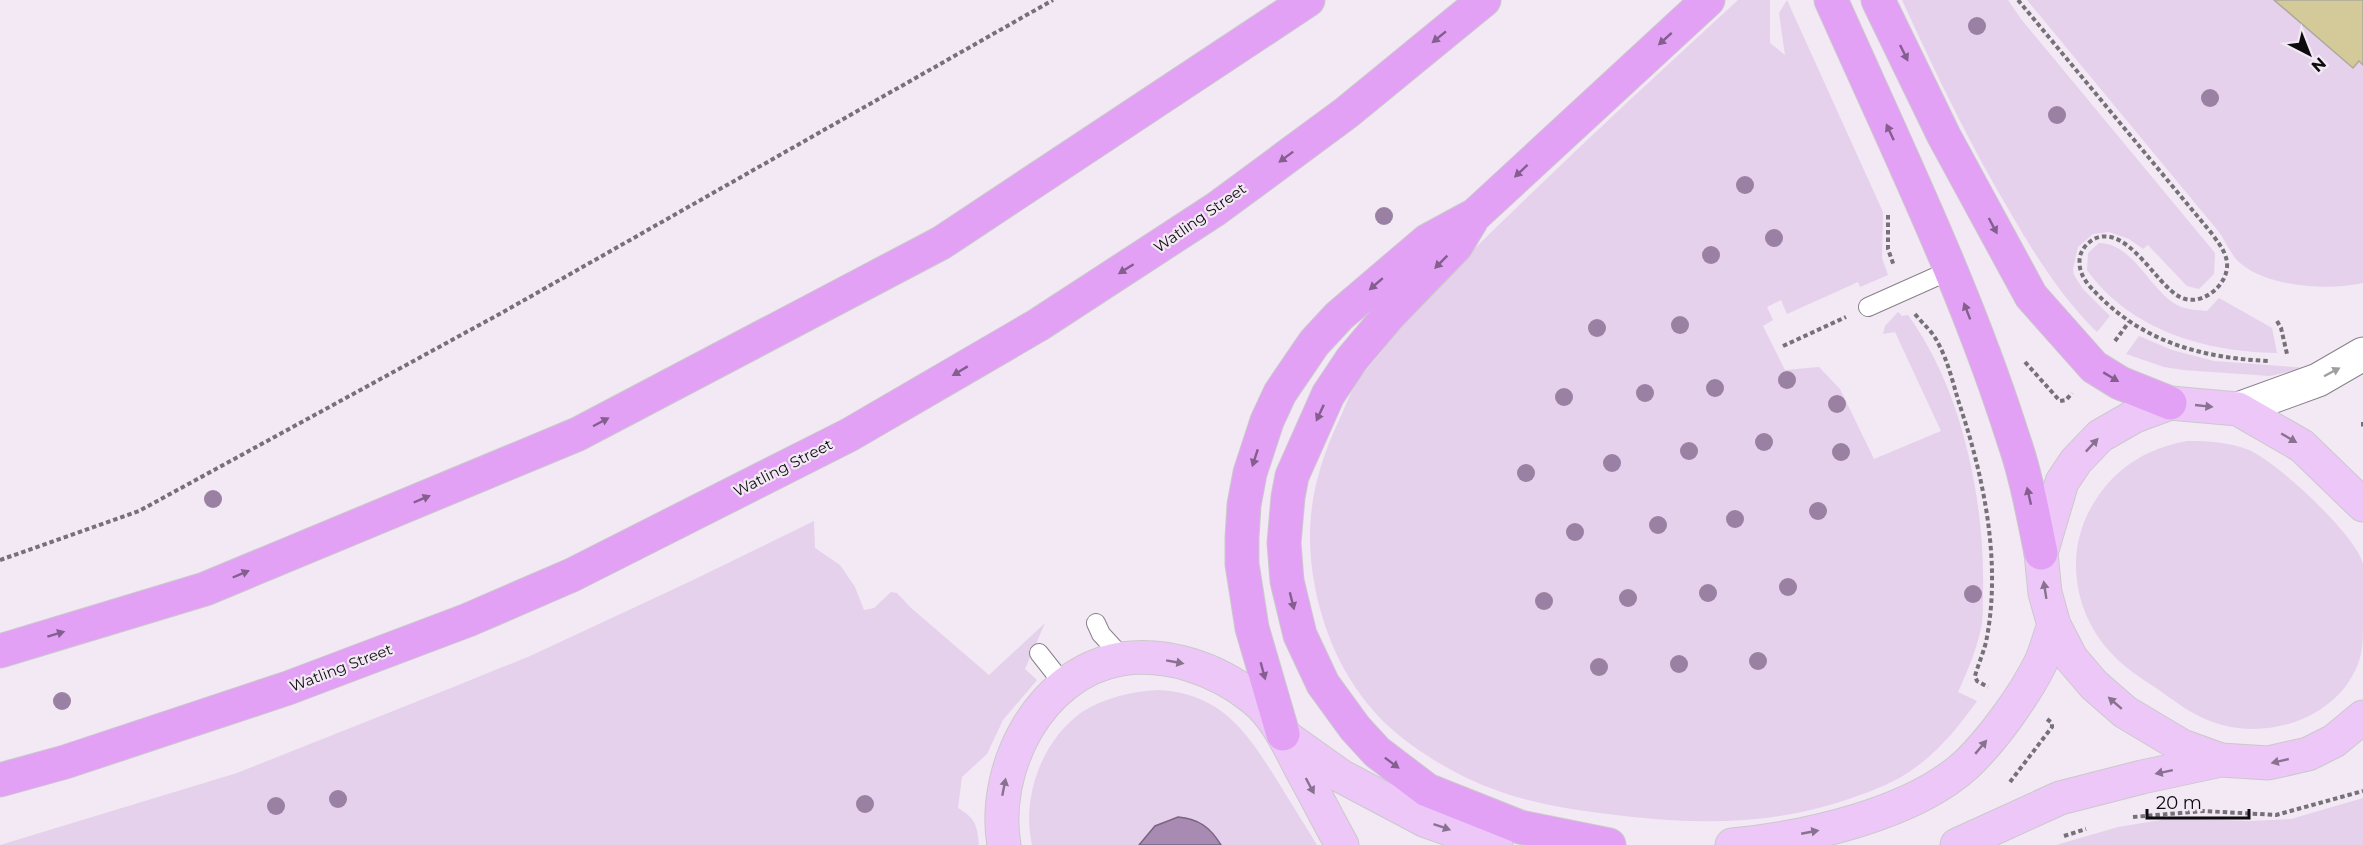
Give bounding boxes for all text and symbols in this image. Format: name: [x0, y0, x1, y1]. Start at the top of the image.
north arrow: [2279, 24, 2339, 84]
one-way arrow: [1431, 31, 1447, 44]
one-way arrow: [1658, 32, 1672, 46]
one-way arrow: [1899, 44, 1908, 61]
text: N: [2308, 53, 2330, 76]
one-way arrow: [1886, 123, 1895, 140]
one-way arrow: [1278, 151, 1293, 163]
one-way arrow: [1514, 164, 1529, 178]
street label: Watling Street: [1150, 179, 1250, 257]
one-way arrow: [1988, 218, 1998, 235]
one-way arrow: [1434, 254, 1448, 268]
one-way arrow: [1117, 263, 1134, 274]
one-way arrow: [1368, 278, 1384, 291]
one-way arrow: [1961, 302, 1971, 320]
one-way arrow: [951, 366, 968, 376]
one-way arrow: [2324, 367, 2341, 377]
one-way arrow: [2103, 372, 2119, 383]
one-way arrow: [2195, 401, 2214, 411]
one-way arrow: [1315, 405, 1324, 422]
one-way arrow: [592, 417, 609, 427]
one-way arrow: [2281, 433, 2298, 443]
street label: Watling Street: [730, 434, 835, 501]
one-way arrow: [2084, 438, 2098, 452]
one-way arrow: [1250, 449, 1259, 467]
one-way arrow: [2024, 486, 2033, 505]
one-way arrow: [413, 494, 431, 504]
one-way arrow: [233, 569, 251, 579]
one-way arrow: [2041, 580, 2050, 599]
one-way arrow: [1287, 592, 1297, 610]
one-way arrow: [47, 629, 65, 638]
street label: Watling Street: [287, 639, 395, 696]
one-way arrow: [1166, 657, 1185, 666]
one-way arrow: [1259, 661, 1269, 680]
one-way arrow: [2108, 697, 2123, 710]
one-way arrow: [1975, 739, 1988, 755]
one-way arrow: [2270, 756, 2289, 766]
one-way arrow: [1384, 757, 1400, 769]
one-way arrow: [2154, 768, 2173, 777]
one-way arrow: [1000, 777, 1009, 796]
one-way arrow: [1306, 777, 1315, 794]
scale bar: [2147, 782, 2249, 820]
text: 20 m: [2156, 792, 2202, 814]
one-way arrow: [1433, 822, 1451, 832]
one-way arrow: [1801, 827, 1820, 836]

